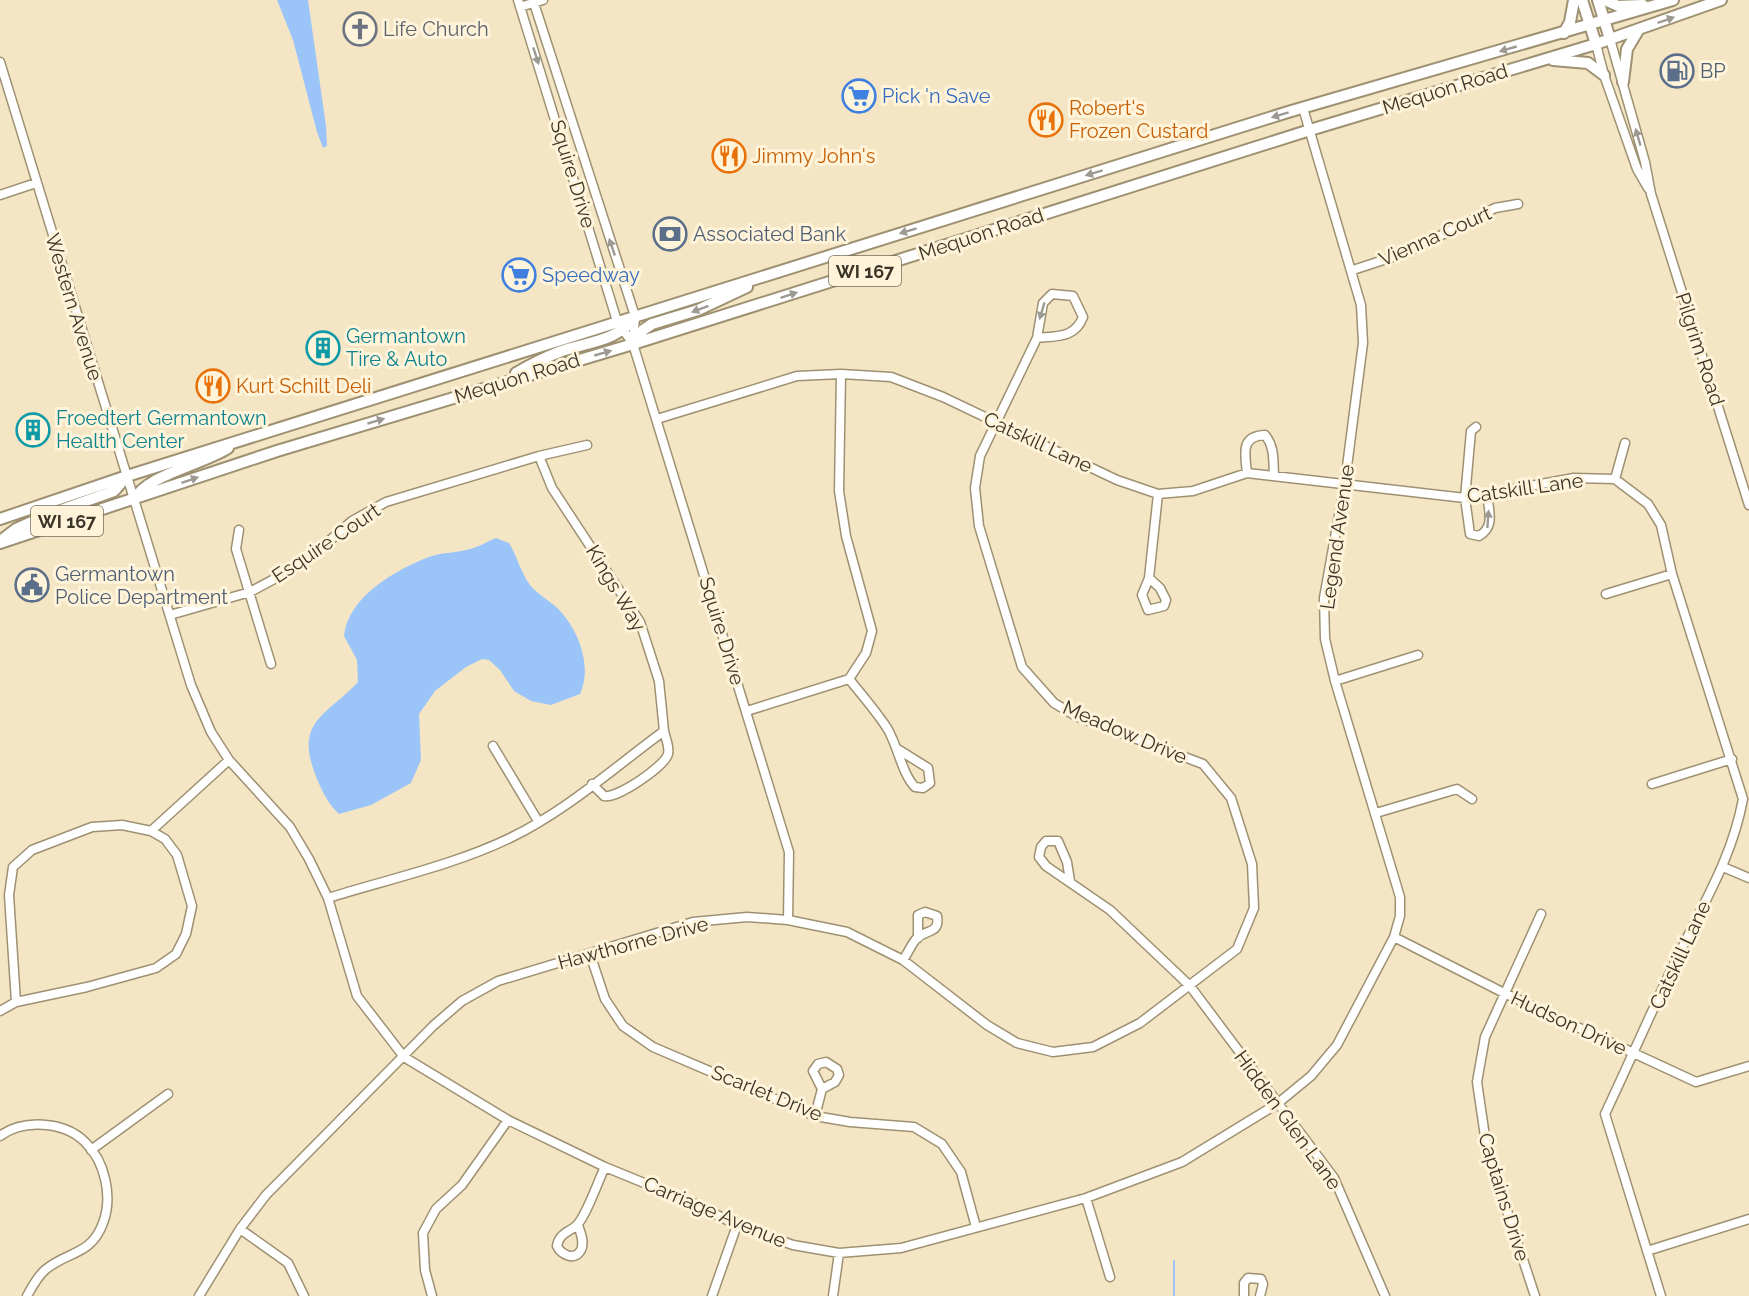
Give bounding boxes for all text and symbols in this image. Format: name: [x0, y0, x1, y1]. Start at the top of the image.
church icon: Life Church: [342, 11, 378, 47]
one-way arrow: [1657, 14, 1675, 24]
place label: Life Church: [383, 17, 489, 41]
one-way arrow: [1499, 45, 1517, 54]
one-way arrow: [532, 47, 542, 65]
fuel station icon: BP: [1659, 53, 1695, 89]
street label: Mequon Road: [1379, 59, 1511, 119]
place label: BP: [1700, 59, 1726, 83]
supermarket icon: Pick 'n Save: [841, 78, 877, 114]
place label: Pick 'n Save: [882, 84, 991, 108]
place label: Robert's Frozen Custard: [1069, 96, 1209, 143]
restaurant icon: Robert's Frozen Custard: [1028, 102, 1064, 138]
one-way arrow: [1271, 111, 1289, 120]
street label: Squire Drive: [545, 117, 601, 231]
one-way arrow: [1633, 128, 1642, 146]
restaurant icon: Jimmy John's: [711, 138, 747, 174]
place label: Jimmy John's: [752, 144, 875, 168]
one-way arrow: [1085, 169, 1103, 179]
street label: Vienna Court: [1375, 200, 1495, 271]
street label: Mequon Road: [915, 203, 1047, 265]
bank icon: Associated Bank: [652, 216, 688, 252]
place label: Associated Bank: [693, 222, 846, 246]
one-way arrow: [899, 227, 917, 237]
street label: Western Avenue: [40, 231, 108, 384]
one-way arrow: [607, 238, 617, 256]
road number: WI 167: [829, 256, 901, 286]
supermarket icon: Speedway: [501, 257, 537, 293]
place label: Speedway: [542, 263, 640, 287]
street label: Pilgrim Road: [1670, 289, 1730, 409]
one-way arrow: [780, 290, 798, 299]
one-way arrow: [1036, 302, 1046, 320]
one-way arrow: [691, 305, 709, 314]
place label: Germantown Tire & Auto: [346, 324, 466, 371]
building icon: Germantown Tire & Auto: [305, 330, 341, 366]
street label: Mequon Road: [451, 348, 583, 408]
one-way arrow: [594, 348, 612, 357]
restaurant icon: Kurt Schilt Deli: [195, 368, 231, 404]
place label: Kurt Schilt Deli: [236, 374, 371, 398]
place label: Froedtert Germantown Health Center: [56, 406, 267, 453]
street label: Catskill Lane: [980, 406, 1096, 478]
building icon: Froedtert Germantown Health Center: [15, 412, 51, 448]
one-way arrow: [367, 416, 385, 425]
street label: Legend Avenue: [1315, 463, 1359, 611]
street label: Catskill Lane: [1465, 468, 1585, 508]
one-way arrow: [181, 475, 199, 485]
street label: Esquire Court: [267, 498, 385, 588]
road number: WI 167: [31, 506, 103, 536]
one-way arrow: [1483, 509, 1493, 528]
street label: Kings Way: [581, 540, 651, 636]
place label: Germantown Police Department: [55, 562, 228, 609]
public building icon: Germantown Police Department: [14, 567, 50, 603]
street label: Squire Drive: [694, 574, 750, 688]
street label: Meadow Drive: [1059, 695, 1191, 769]
street label: Catskill Lane: [1644, 897, 1716, 1013]
street label: Hawthorne Drive: [555, 911, 711, 975]
street label: Hudson Drive: [1507, 986, 1631, 1060]
street label: Hidden Glen Lane: [1229, 1046, 1347, 1195]
street label: Scarlet Drive: [708, 1060, 826, 1126]
street label: Captains Drive: [1473, 1130, 1535, 1264]
street label: Carriage Avenue: [640, 1171, 790, 1253]

